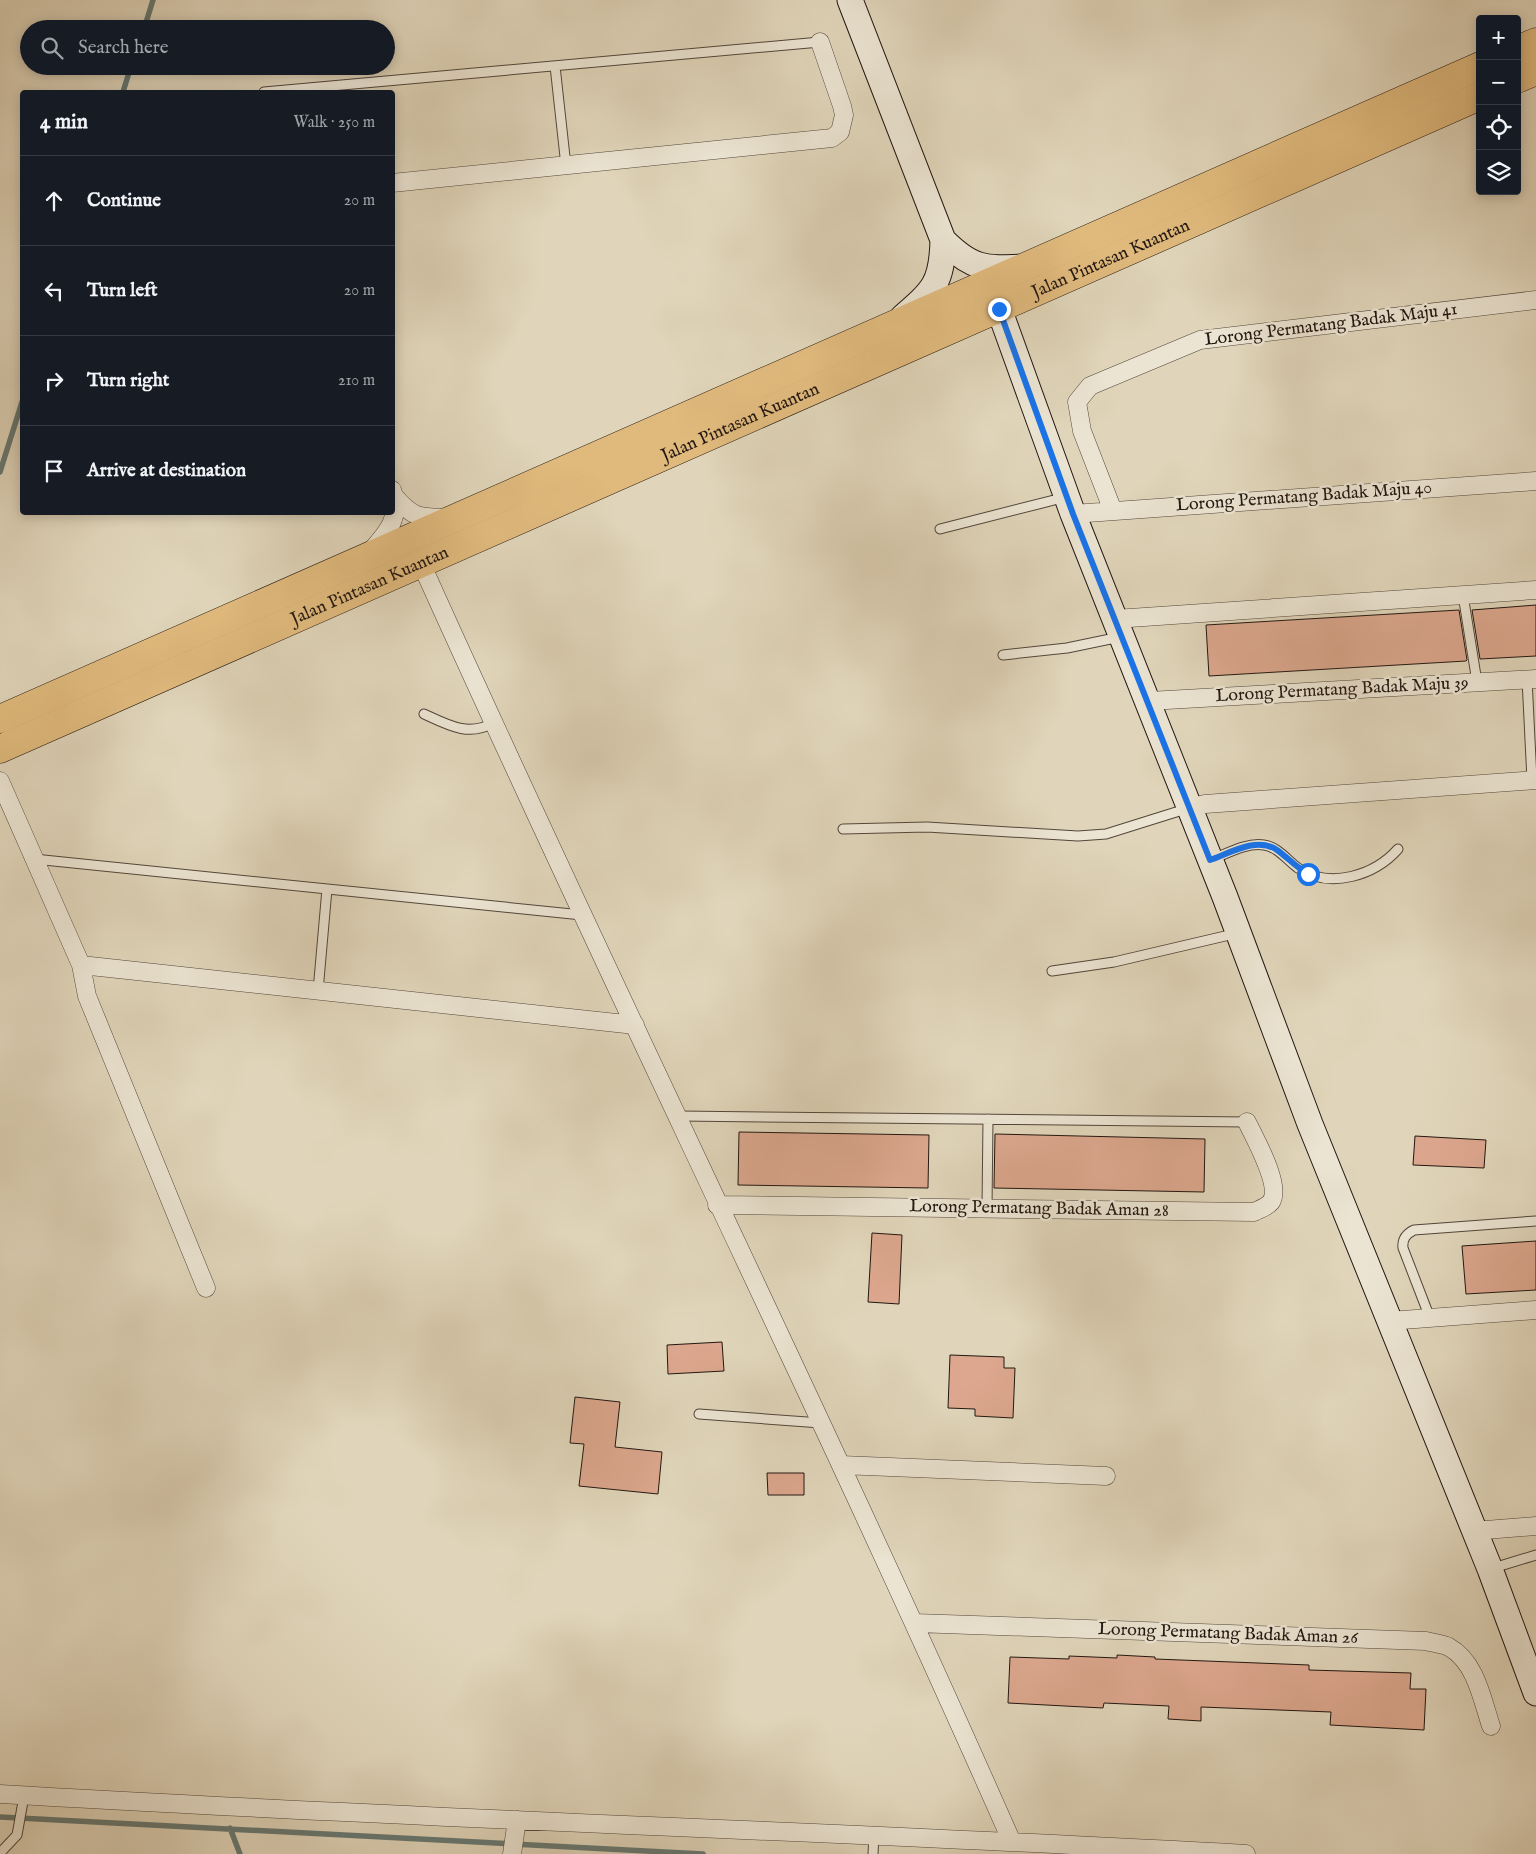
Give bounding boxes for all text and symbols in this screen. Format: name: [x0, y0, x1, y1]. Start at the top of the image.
map controls: [1476, 15, 1521, 195]
button: +: [1476, 15, 1521, 60]
search box: [20, 20, 395, 75]
icon: search: [38, 34, 66, 62]
text: Search here: [78, 36, 169, 60]
button: −: [1476, 60, 1521, 105]
button: locate: [1476, 105, 1521, 150]
text: 4 min: [40, 109, 88, 136]
text: Walk · 250 m: [293, 113, 375, 133]
button: layers: [1476, 150, 1521, 195]
icon: ahead: [40, 187, 68, 215]
text: Continue: [87, 189, 161, 213]
text: 20 m: [344, 191, 375, 211]
street label: Jalan Pintasan Kuantan: [1026, 214, 1194, 305]
icon: left: [40, 277, 68, 305]
text: Turn left: [87, 279, 158, 303]
text: 20 m: [344, 281, 375, 301]
route end: [988, 298, 1011, 321]
street label: Lorong Permatang Badak Maju 41: [1203, 298, 1459, 352]
icon: right: [40, 367, 68, 395]
text: Turn right: [87, 369, 169, 393]
text: 210 m: [338, 371, 375, 391]
street label: Jalan Pintasan Kuantan: [656, 377, 823, 468]
icon: arrive: [40, 457, 68, 485]
text: Arrive at destination: [87, 459, 246, 483]
street label: Lorong Permatang Badak Maju 40: [1175, 477, 1433, 517]
street label: Jalan Pintasan Kuantan: [285, 541, 453, 632]
street label: Lorong Permatang Badak Maju 39: [1215, 672, 1469, 708]
route start: [1297, 863, 1320, 886]
street label: Lorong Permatang Badak Aman 28: [909, 1195, 1169, 1223]
street label: Lorong Permatang Badak Aman 26: [1098, 1618, 1359, 1650]

